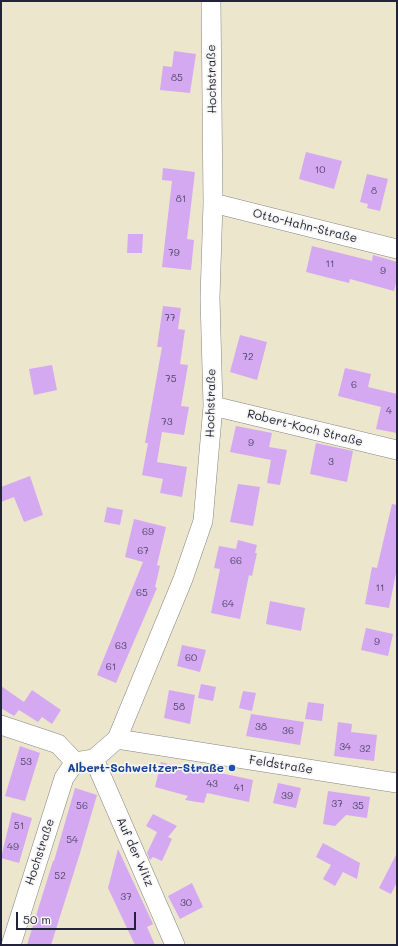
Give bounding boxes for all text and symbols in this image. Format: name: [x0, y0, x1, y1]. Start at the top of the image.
street label: Hochstraße: [204, 44, 220, 114]
house number: 85: [171, 72, 183, 84]
house number: 10: [315, 164, 325, 176]
house number: 8: [371, 185, 377, 197]
house number: 81: [176, 193, 186, 205]
street label: Otto-Hahn-Straße: [251, 206, 359, 246]
house number: 79: [168, 247, 180, 259]
house number: 11: [326, 258, 334, 270]
house number: 9: [380, 265, 386, 277]
house number: 77: [164, 312, 176, 324]
house number: 72: [242, 351, 254, 363]
street label: Hochstraße: [203, 368, 219, 438]
house number: 75: [165, 373, 177, 385]
house number: 6: [351, 379, 357, 391]
house number: 4: [386, 405, 392, 417]
street label: Robert-Koch Straße: [246, 407, 364, 449]
house number: 73: [161, 416, 173, 428]
house number: 9: [248, 437, 254, 449]
house number: 3: [328, 456, 334, 468]
house number: 69: [142, 526, 154, 538]
house number: 67: [137, 545, 149, 557]
house number: 66: [230, 555, 242, 567]
house number: 11: [376, 582, 384, 594]
house number: 65: [136, 587, 148, 599]
house number: 64: [222, 598, 234, 610]
house number: 9: [374, 636, 380, 648]
house number: 63: [115, 640, 127, 652]
house number: 60: [185, 652, 197, 664]
house number: 61: [106, 661, 116, 673]
house number: 58: [173, 701, 185, 713]
house number: 38: [255, 721, 267, 733]
house number: 36: [282, 725, 294, 737]
house number: 34: [339, 741, 351, 753]
house number: 32: [359, 743, 371, 755]
street label: Feldstraße: [248, 753, 314, 777]
house number: 53: [20, 756, 32, 768]
place label: Albert-Schweitzer-Straße: [67, 761, 224, 775]
marker: Albert-Schweitzer-Straße: [227, 763, 237, 773]
house number: 43: [206, 778, 218, 790]
house number: 41: [234, 782, 244, 794]
house number: 39: [281, 790, 293, 802]
house number: 37: [331, 798, 343, 810]
house number: 56: [76, 800, 88, 812]
house number: 35: [352, 800, 364, 812]
street label: Auf der Witz: [113, 815, 157, 889]
street label: Hochstraße: [22, 817, 58, 887]
house number: 51: [14, 820, 24, 832]
house number: 54: [66, 834, 78, 846]
house number: 49: [7, 841, 19, 853]
house number: 52: [54, 870, 66, 882]
house number: 37: [120, 891, 132, 903]
house number: 30: [180, 897, 192, 909]
scale bar: [18, 904, 138, 930]
text: 50 m: [23, 911, 51, 927]

